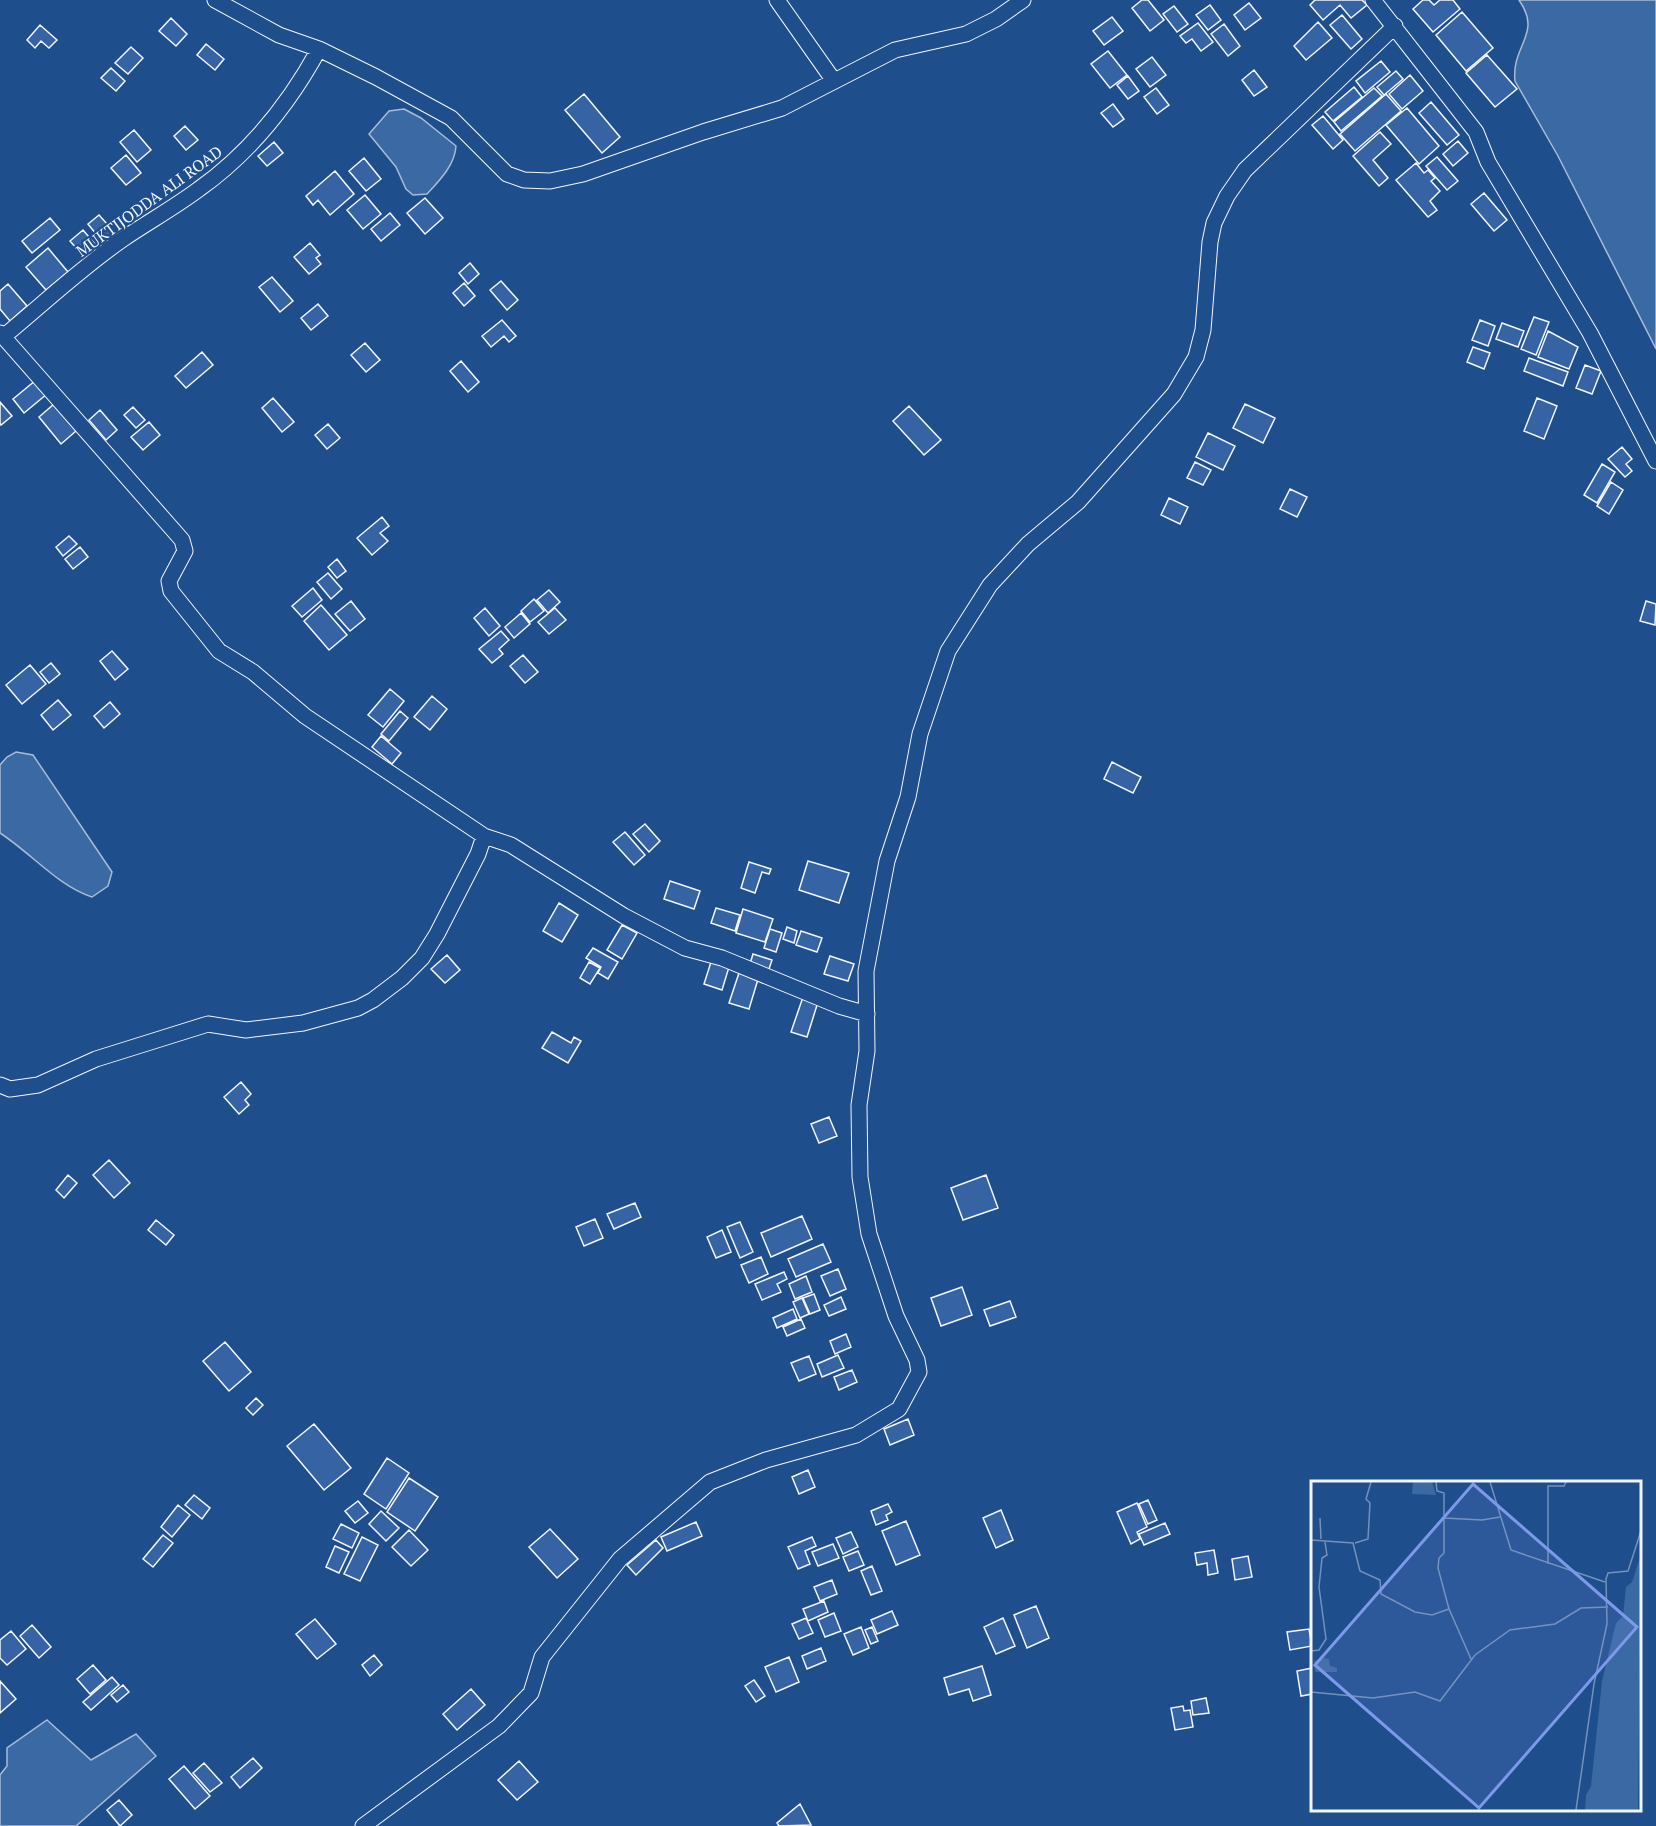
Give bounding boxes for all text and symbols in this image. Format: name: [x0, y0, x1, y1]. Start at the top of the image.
street label: MUKTIJODDA ALI ROAD: [71, 140, 227, 262]
inset map: [1311, 1481, 1641, 1811]

